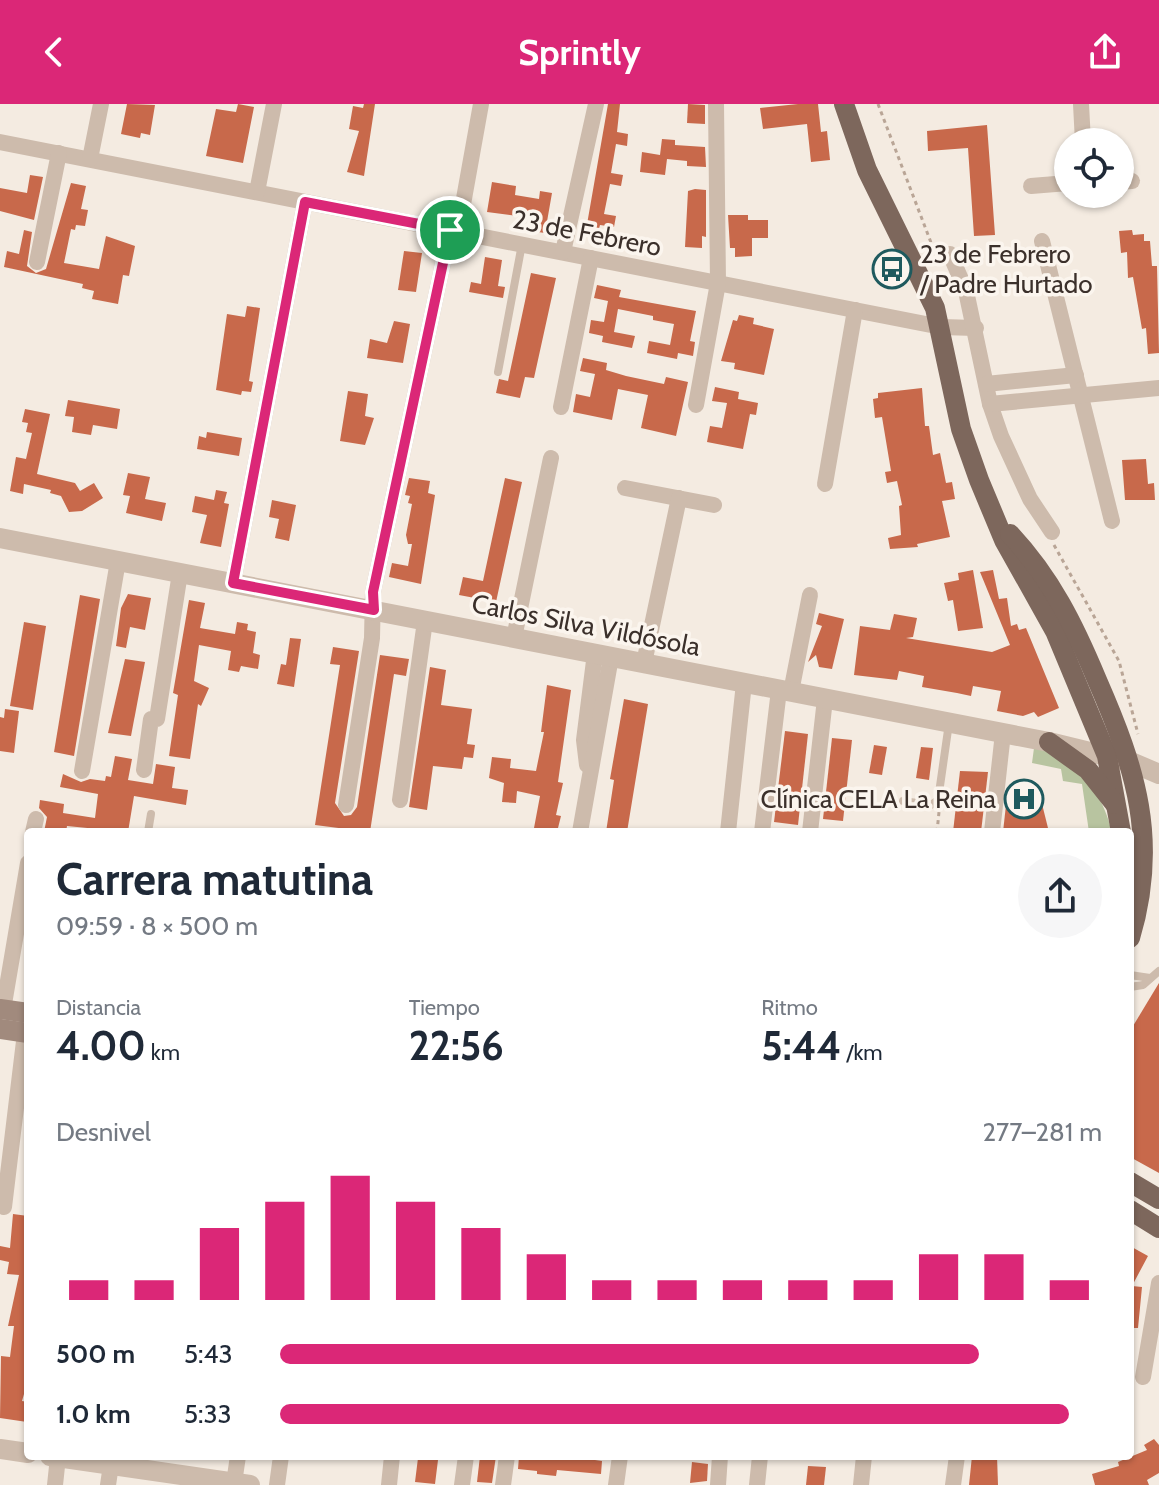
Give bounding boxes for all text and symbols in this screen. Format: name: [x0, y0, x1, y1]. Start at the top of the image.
icon: back: [32, 30, 76, 74]
text: Sprintly: [518, 30, 641, 74]
icon: share: [1083, 30, 1127, 74]
map controls: [1054, 128, 1134, 208]
button: locate: [1054, 128, 1134, 208]
pin: [416, 196, 484, 264]
street label: 23 de Febrero: [510, 203, 664, 263]
icon: arrive: [428, 208, 472, 252]
place label: 23 de Febrero / Padre Hurtado: [919, 238, 1093, 300]
bus stop icon: 23 de Febrero / Padre Hurtado: [871, 248, 913, 290]
street label: Carlos Silva Vildósola: [469, 587, 703, 663]
hospital icon: Clínica CELA La Reina: [1003, 778, 1045, 820]
place label: Clínica CELA La Reina: [760, 783, 997, 815]
text: Carrera matutina: [56, 853, 373, 906]
button: share: [1018, 854, 1102, 938]
text: 09:59 · 8 × 500 m: [56, 910, 258, 942]
text: Distancia: [56, 994, 141, 1021]
text: Tiempo: [409, 994, 480, 1021]
text: Ritmo: [761, 994, 818, 1021]
text: 4.00: [56, 1021, 146, 1070]
text: 22:56: [409, 1021, 504, 1070]
text: 5:44: [761, 1021, 841, 1070]
text: km: [146, 1039, 180, 1066]
text: /km: [841, 1039, 883, 1066]
text: Desnivel: [56, 1116, 151, 1148]
text: 277–281 m: [982, 1116, 1102, 1148]
text: 500 m: [56, 1338, 135, 1370]
text: 5:43: [184, 1338, 233, 1370]
text: 1.0 km: [56, 1398, 131, 1430]
text: 5:33: [184, 1398, 232, 1430]

